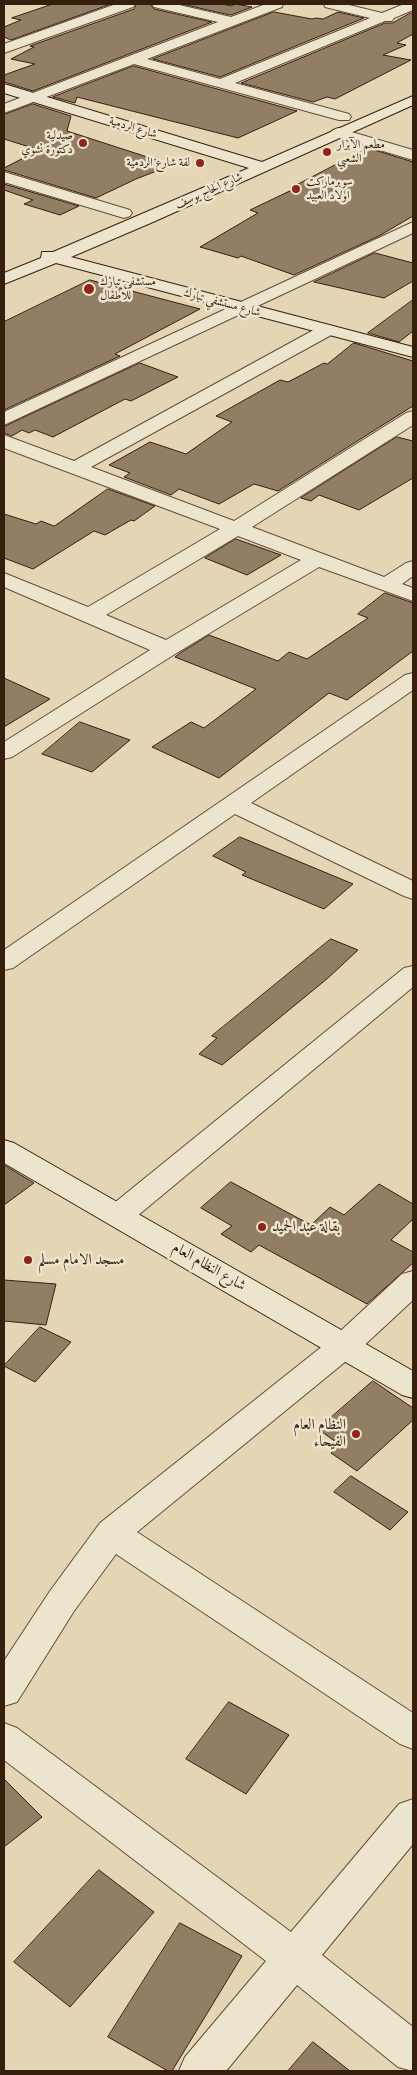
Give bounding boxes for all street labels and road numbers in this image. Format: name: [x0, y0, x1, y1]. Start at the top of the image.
street label: شارع الردمية: [107, 114, 159, 142]
street label: شارع الحاج يوسف: [173, 170, 245, 212]
street label: شارع مستشفي تبارك: [182, 286, 262, 320]
street label: شارع النظام العام: [169, 1239, 249, 1295]

